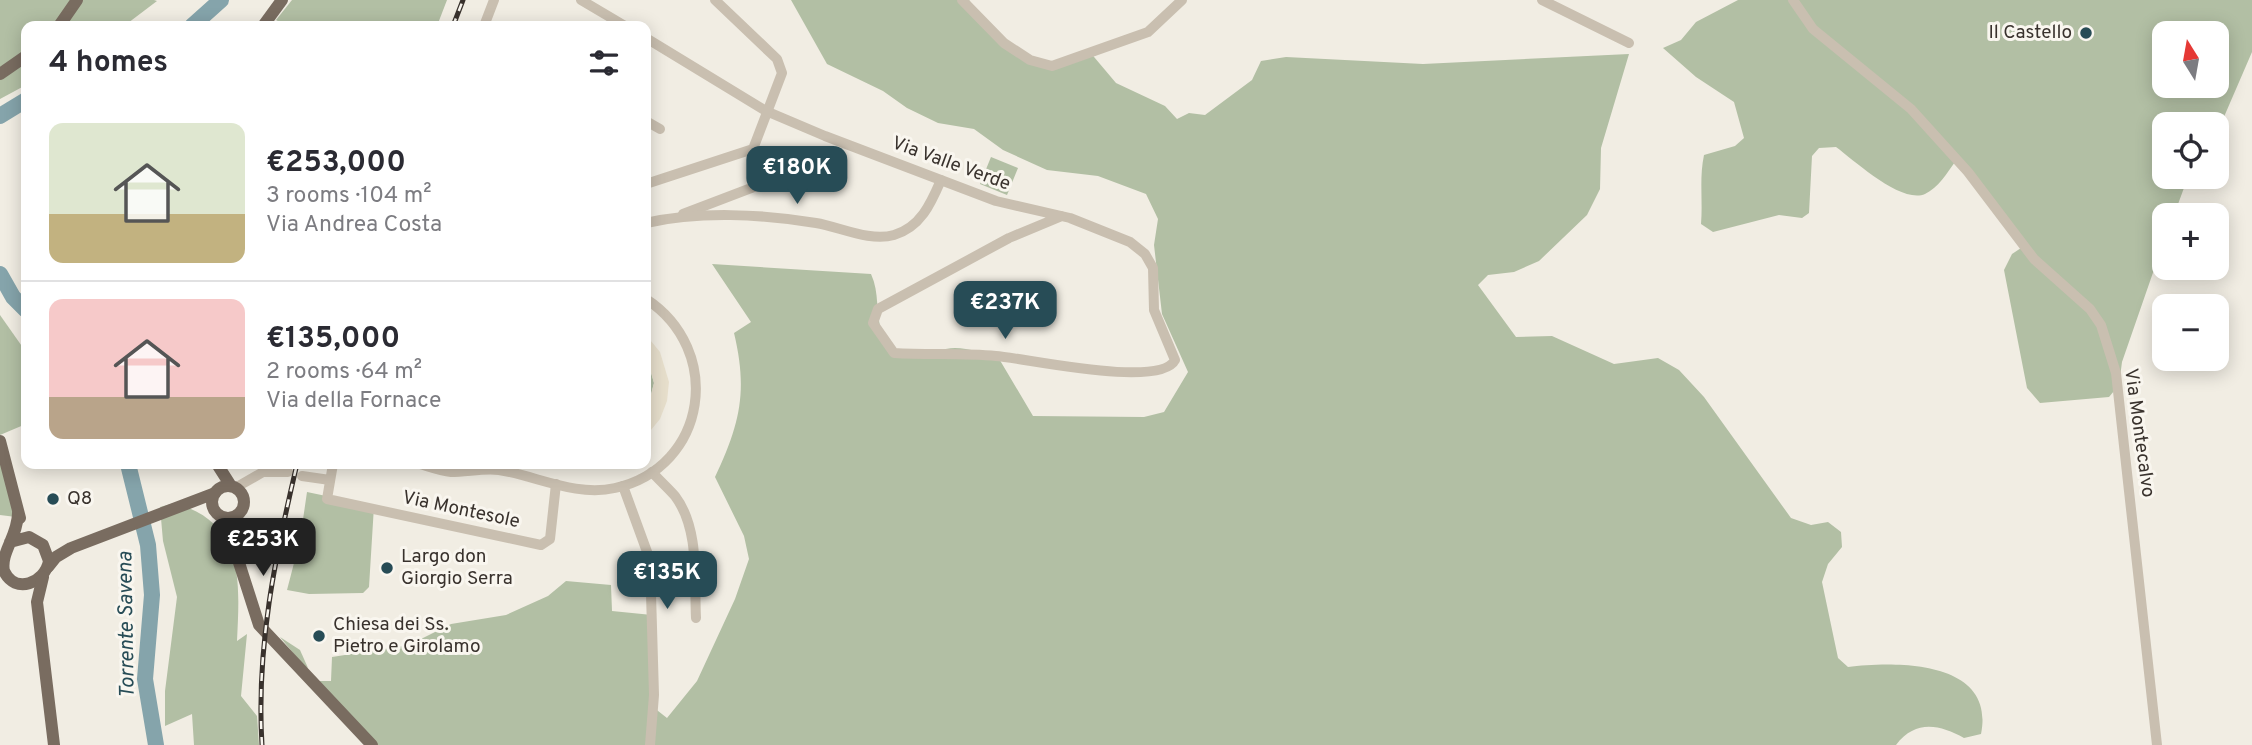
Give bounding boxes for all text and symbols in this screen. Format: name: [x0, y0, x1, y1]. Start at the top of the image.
place label: Il Castello: [1988, 21, 2072, 45]
north arrow: [2152, 21, 2230, 98]
map controls: [2152, 21, 2229, 371]
marker: Il Castello: [2078, 25, 2094, 41]
icon: filters: [585, 44, 623, 82]
text: 4 homes: [49, 45, 168, 82]
button: locate: [2152, 112, 2229, 189]
street label: Via Valle Verde: [888, 131, 1014, 197]
text: €253,000: [266, 145, 406, 182]
pin: €180K: [748, 146, 846, 206]
icon: home: [105, 151, 189, 235]
text: €180K: [762, 154, 832, 183]
text: 3 rooms · 104 m²: [266, 182, 431, 211]
button: +: [2152, 203, 2229, 280]
text: Via Andrea Costa: [266, 211, 442, 240]
pin: €237K: [956, 282, 1054, 341]
text: €237K: [970, 289, 1040, 318]
button: −: [2152, 294, 2229, 371]
text: €135,000: [266, 321, 400, 358]
icon: home: [105, 327, 189, 411]
text: 2 rooms · 64 m²: [266, 358, 422, 387]
street label: Via Montecalvo: [2118, 367, 2160, 499]
text: Via della Fornace: [266, 387, 441, 416]
street label: Via Montesole: [400, 486, 522, 534]
place label: Q8: [67, 487, 92, 511]
marker: Q8: [45, 491, 61, 507]
pin: €253K: [214, 518, 312, 578]
text: €253K: [227, 526, 299, 555]
place label: Largo don Giorgio Serra: [401, 545, 513, 591]
water label: Torrente Savena: [112, 551, 142, 699]
pin: €135K: [618, 552, 716, 611]
text: €135K: [633, 559, 701, 588]
marker: Largo don Giorgio Serra: [379, 560, 395, 576]
place label: Chiesa dei Ss. Pietro e Girolamo: [333, 613, 481, 659]
marker: Chiesa dei Ss. Pietro e Girolamo: [311, 628, 327, 644]

